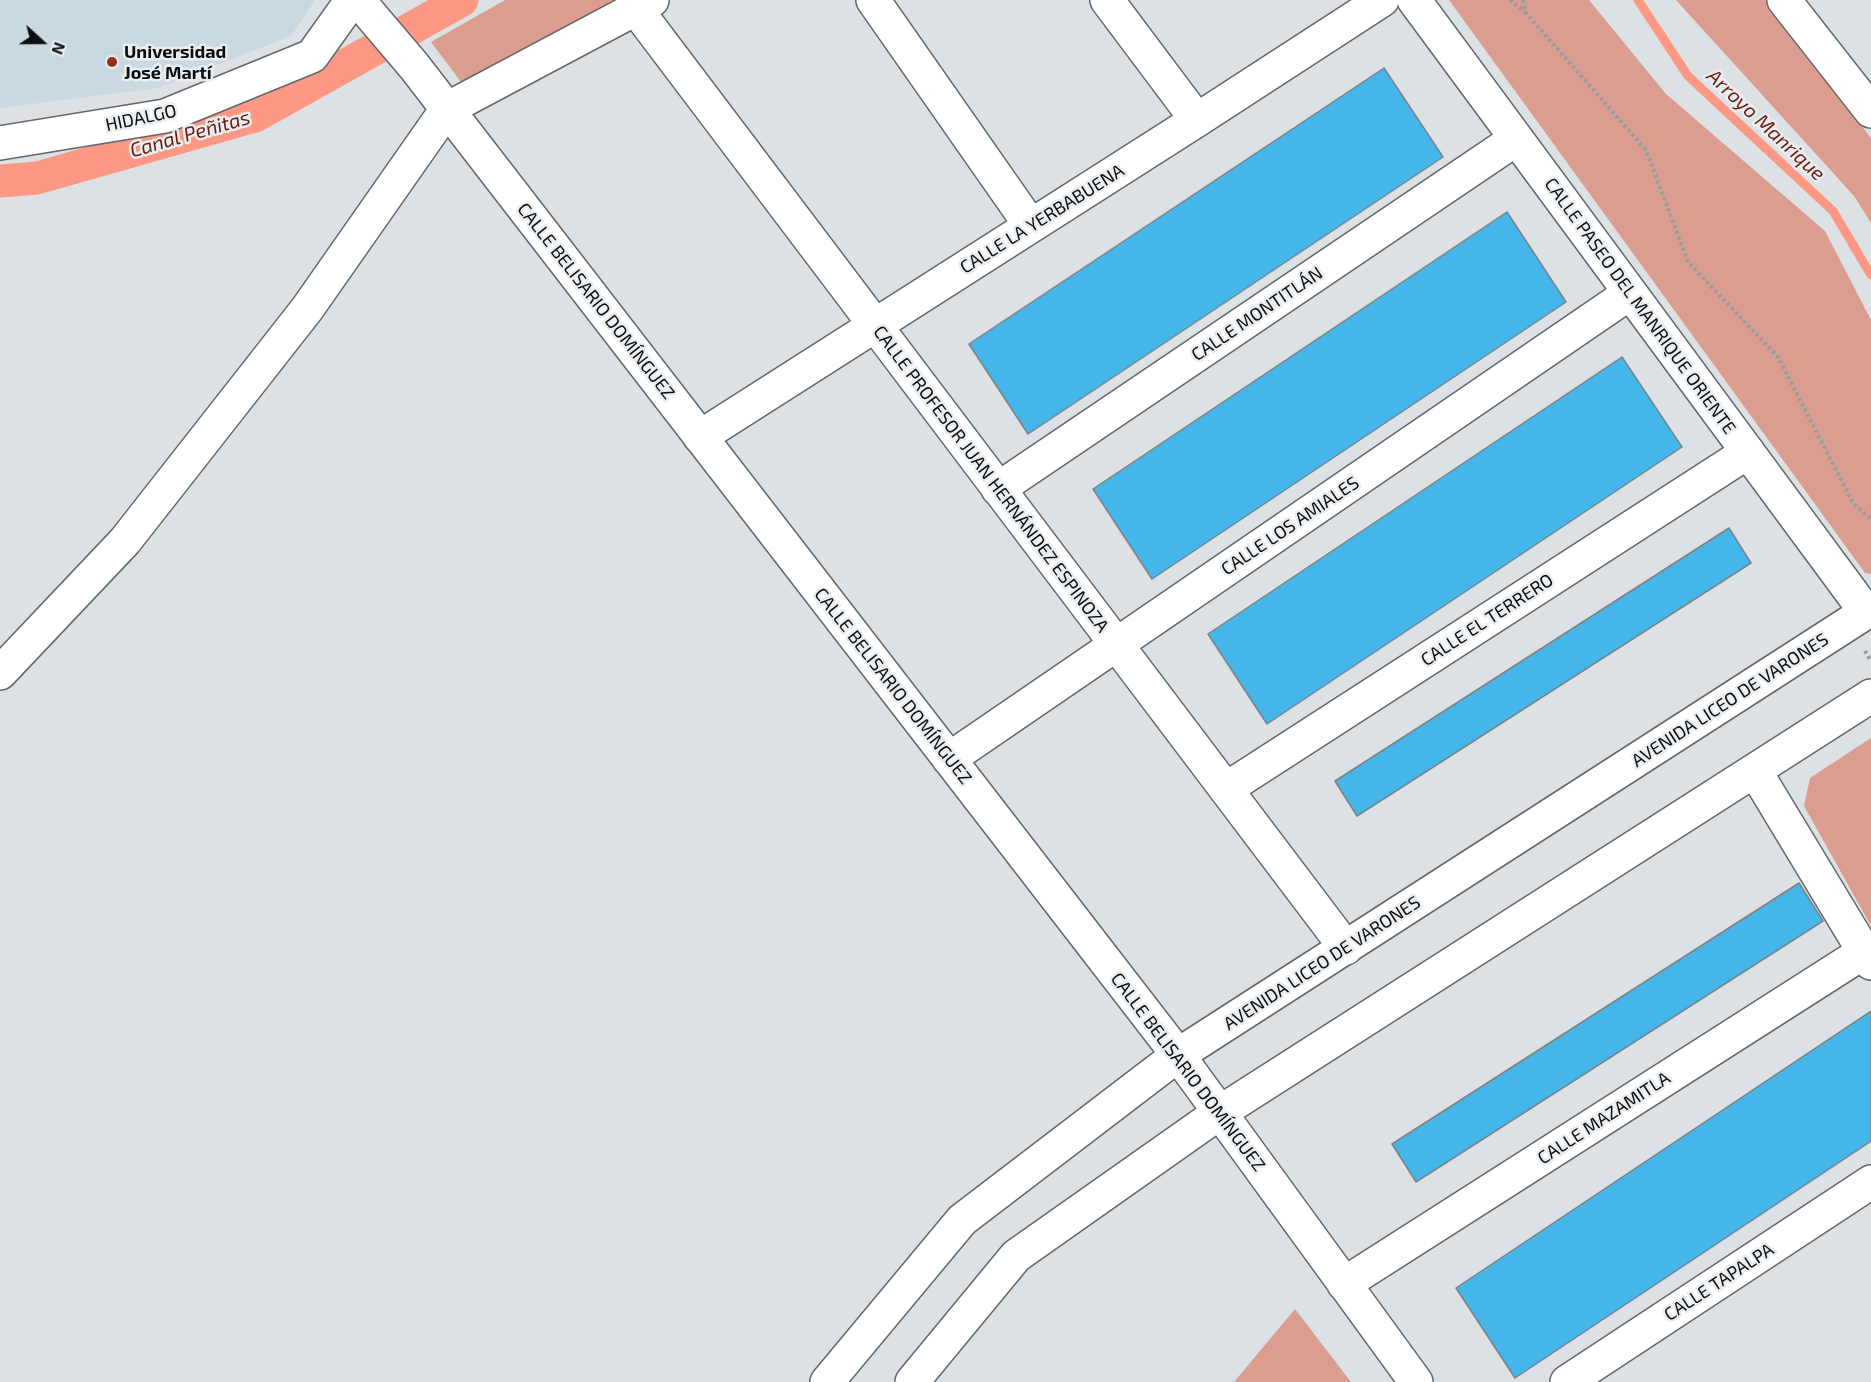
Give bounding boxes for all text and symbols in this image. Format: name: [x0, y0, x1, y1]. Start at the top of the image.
north arrow: [12, 12, 72, 72]
text: N: [48, 40, 70, 57]
place label: Universidad José Martí: [124, 41, 226, 84]
marker: Universidad José Martí: [105, 55, 119, 69]
water label: Arroyo Manrique: [1702, 64, 1830, 186]
street label: HIDALGO: [103, 100, 179, 136]
water label: Canal Peñitas: [127, 105, 253, 163]
street label: CALLE LA YERBABUENA: [956, 160, 1128, 278]
street label: CALLE PASEO DEL MANRIQUE ORIENTE: [1540, 174, 1740, 438]
street label: CALLE BELISARIO DOMÍNGUEZ: [513, 199, 679, 403]
street label: CALLE MONTITLÁN: [1187, 262, 1327, 366]
street label: CALLE PROFESOR JUAN HERNÁNDEZ ESPINOZA: [869, 321, 1113, 637]
street label: CALLE LOS AMIALES: [1217, 472, 1363, 580]
street label: CALLE EL TERRERO: [1417, 569, 1557, 671]
street label: CALLE BELISARIO DOMÍNGUEZ: [810, 584, 976, 788]
street label: AVENIDA LICEO DE VARONES: [1628, 628, 1832, 772]
street label: AVENIDA LICEO DE VARONES: [1220, 891, 1424, 1035]
street label: CALLE BELISARIO DOMÍNGUEZ: [1106, 968, 1270, 1176]
street label: CALLE MAZAMITLA: [1534, 1067, 1674, 1169]
street label: CALLE TAPALPA: [1660, 1239, 1778, 1325]

